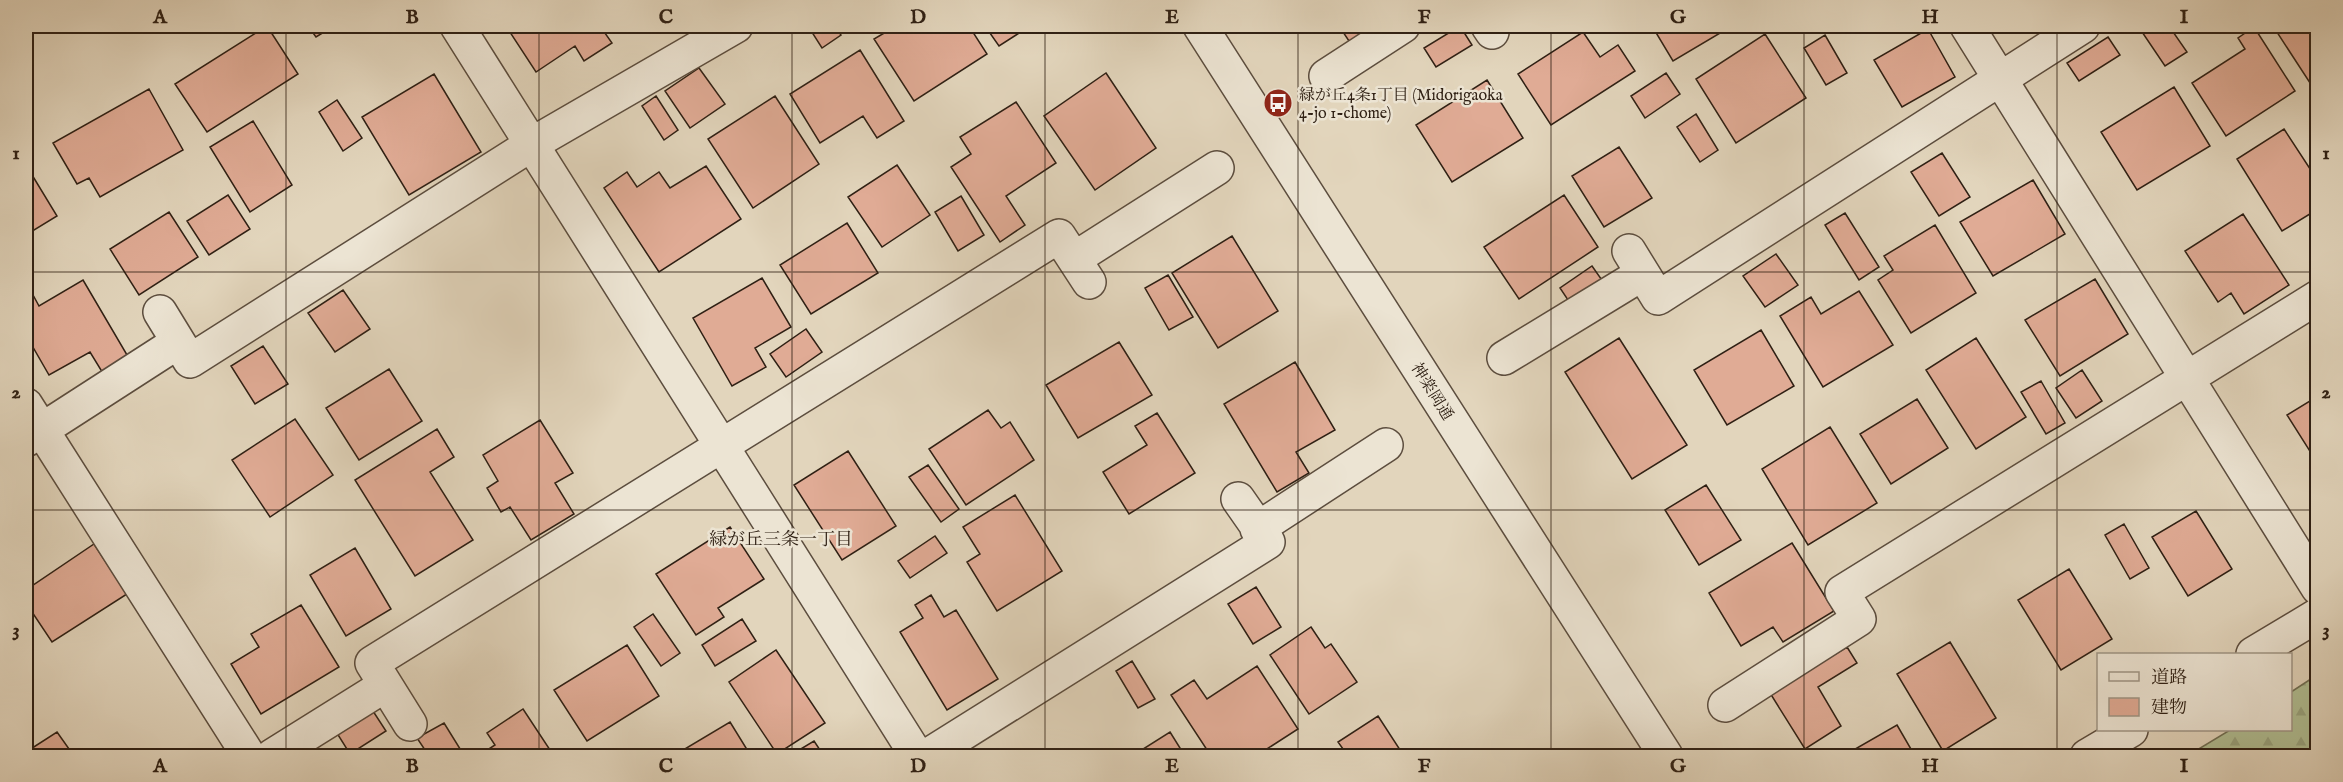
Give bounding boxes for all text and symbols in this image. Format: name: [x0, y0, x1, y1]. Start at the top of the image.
text: A: [152, 5, 168, 30]
text: B: [405, 5, 419, 30]
text: C: [659, 5, 673, 30]
text: D: [910, 5, 926, 30]
text: E: [1165, 5, 1179, 30]
text: F: [1418, 5, 1431, 30]
text: G: [1670, 5, 1687, 30]
text: H: [1921, 5, 1939, 30]
text: I: [2180, 5, 2189, 30]
place label: 緑が丘4条1丁目 (Midorigaoka 4-jo 1-chome): [1299, 86, 1503, 124]
bus stop icon: 緑が丘4条1丁目 (Midorigaoka 4-jo 1-chome): [1262, 87, 1294, 119]
text: 1: [12, 141, 20, 166]
text: 1: [2322, 141, 2330, 166]
street label: 神楽岡通: [1406, 360, 1457, 425]
text: 2: [11, 380, 21, 405]
text: 2: [2321, 380, 2331, 405]
district label: 緑が丘三条一丁目: [709, 529, 853, 552]
text: 3: [12, 618, 20, 643]
text: 3: [2322, 618, 2330, 643]
legend: [2097, 653, 2292, 731]
text: 道路: [2151, 667, 2187, 690]
text: 建物: [2151, 697, 2187, 720]
text: A: [152, 754, 168, 779]
text: B: [405, 754, 419, 779]
text: C: [659, 754, 673, 779]
text: D: [910, 754, 926, 779]
text: E: [1165, 754, 1179, 779]
text: F: [1418, 754, 1431, 779]
text: G: [1670, 754, 1687, 779]
text: H: [1921, 754, 1939, 779]
text: I: [2180, 754, 2189, 779]

